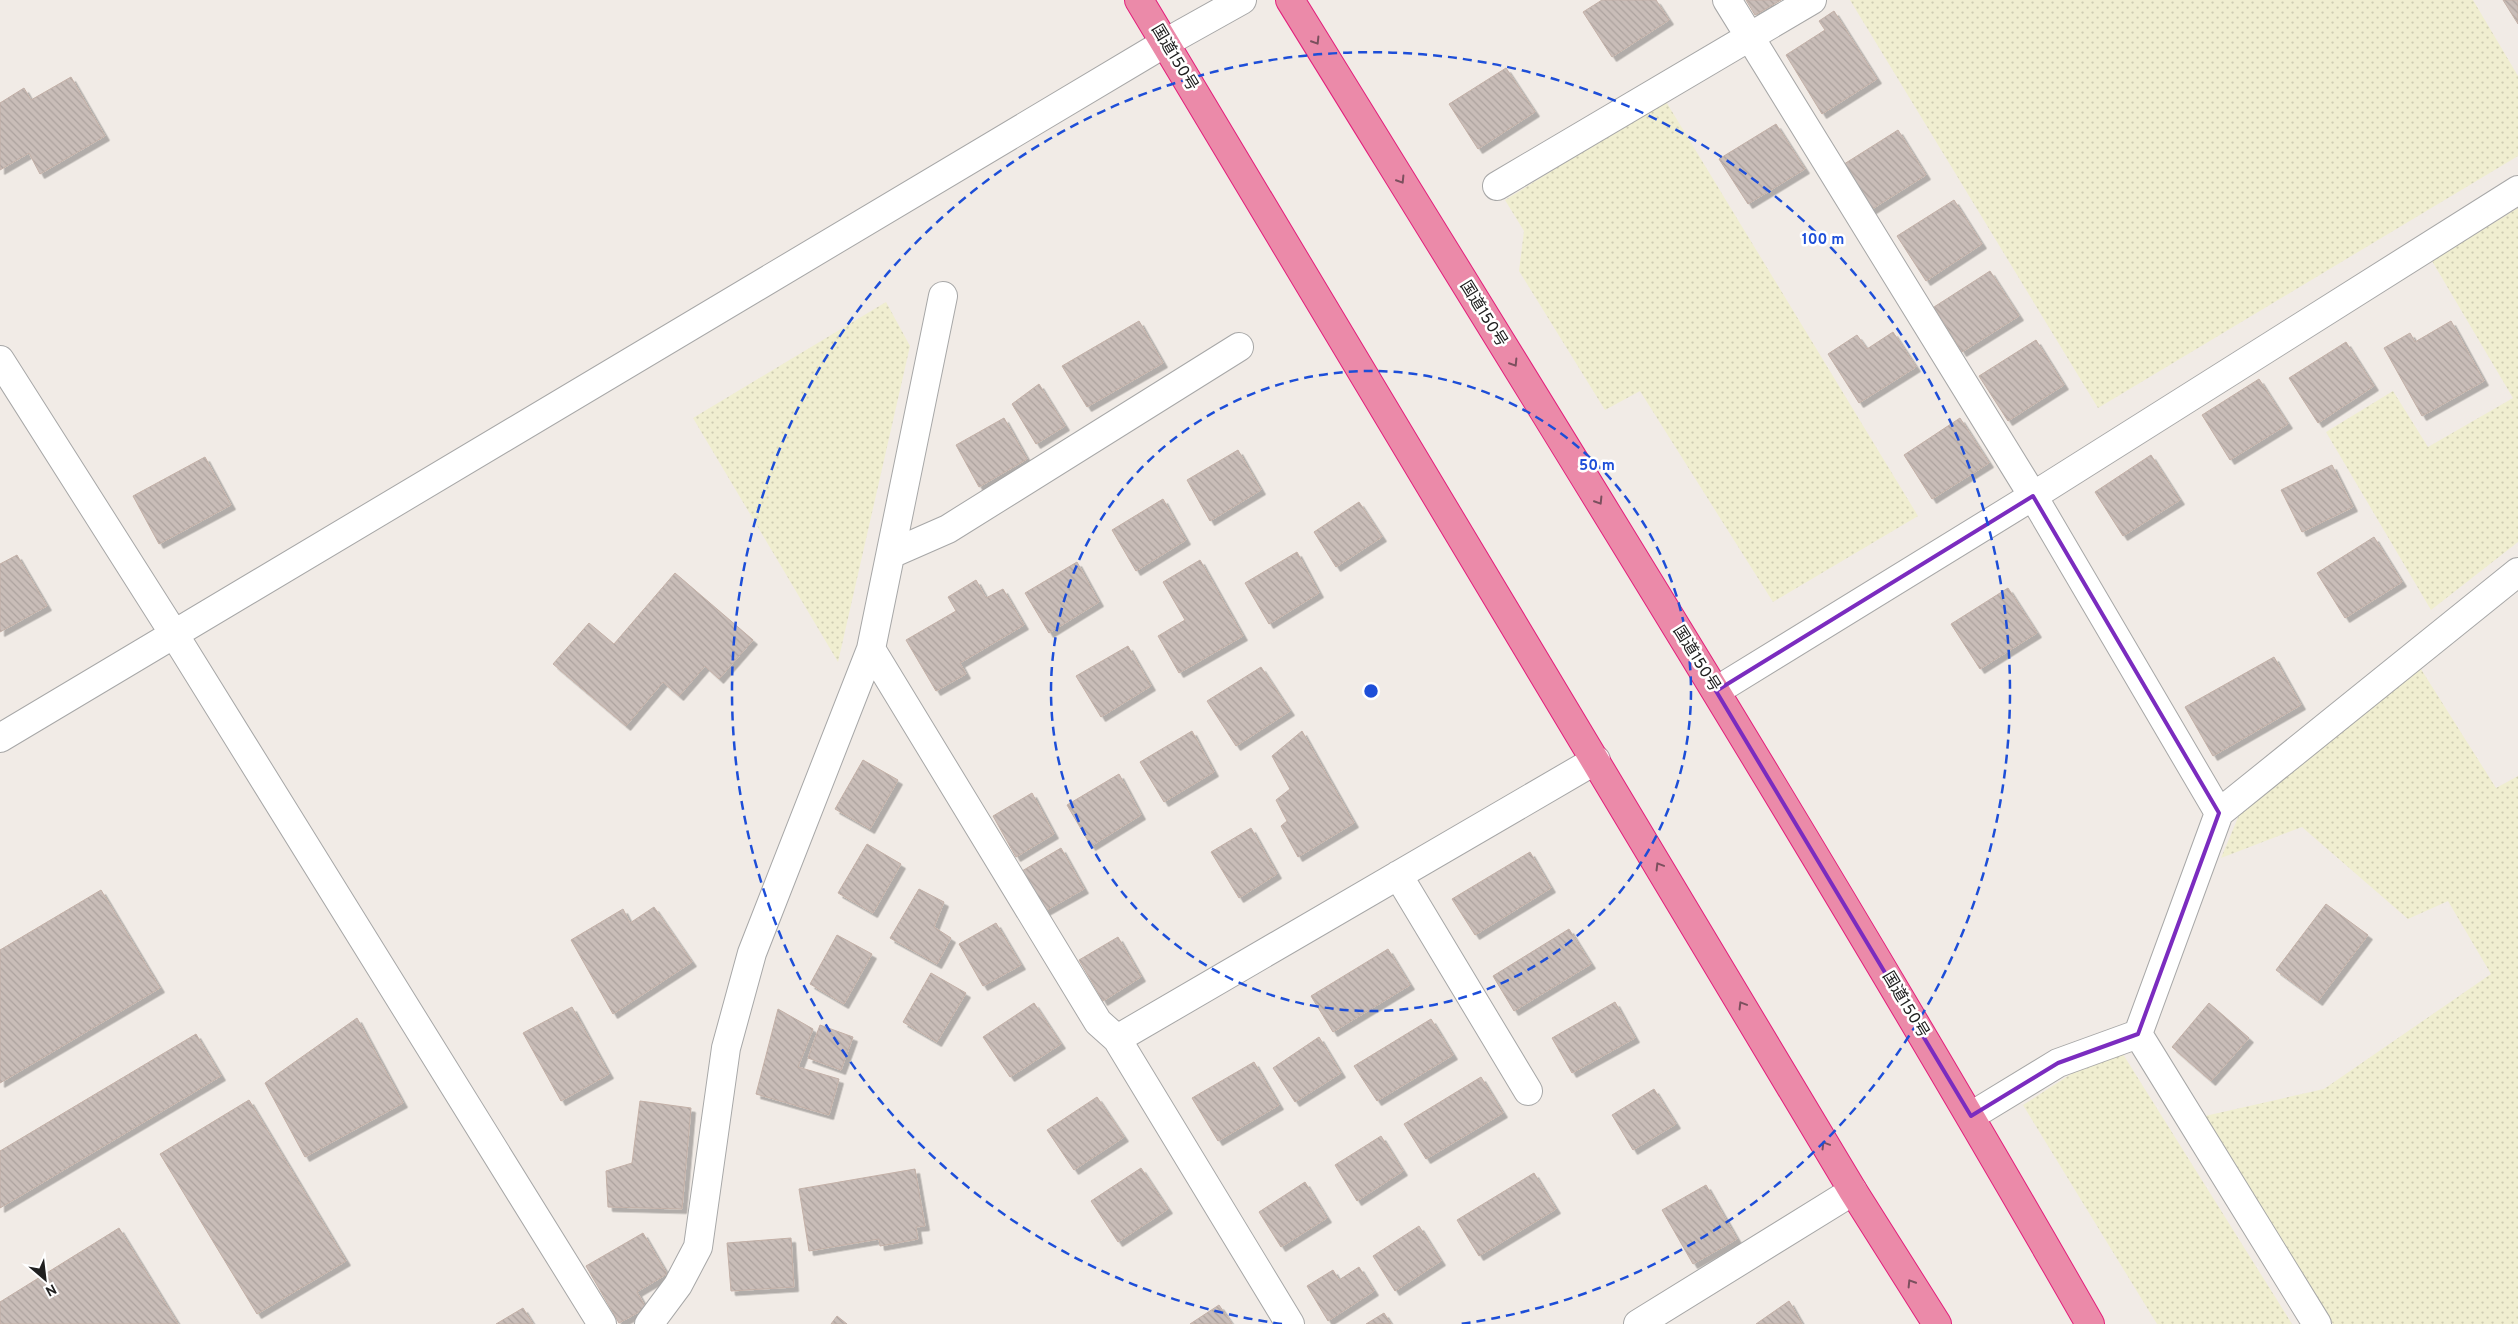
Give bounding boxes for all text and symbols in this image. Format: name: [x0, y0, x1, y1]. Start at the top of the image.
street label: 国道150号: [1146, 21, 1202, 95]
one-way arrow: [1309, 36, 1319, 45]
one-way arrow: [1394, 174, 1404, 183]
text: 100 m: [1802, 231, 1844, 250]
street label: 国道150号: [1455, 277, 1511, 351]
one-way arrow: [1507, 357, 1517, 366]
text: 50 m: [1579, 457, 1615, 476]
one-way arrow: [1593, 496, 1602, 505]
street label: 国道150号: [1668, 622, 1724, 696]
centre of rings: [1362, 682, 1380, 700]
one-way arrow: [1655, 862, 1665, 871]
street label: 国道150号: [1877, 968, 1933, 1042]
one-way arrow: [1738, 1002, 1748, 1011]
one-way arrow: [1822, 1141, 1832, 1150]
north arrow: [20, 1254, 70, 1304]
text: N: [42, 1279, 59, 1299]
one-way arrow: [1908, 1279, 1917, 1288]

